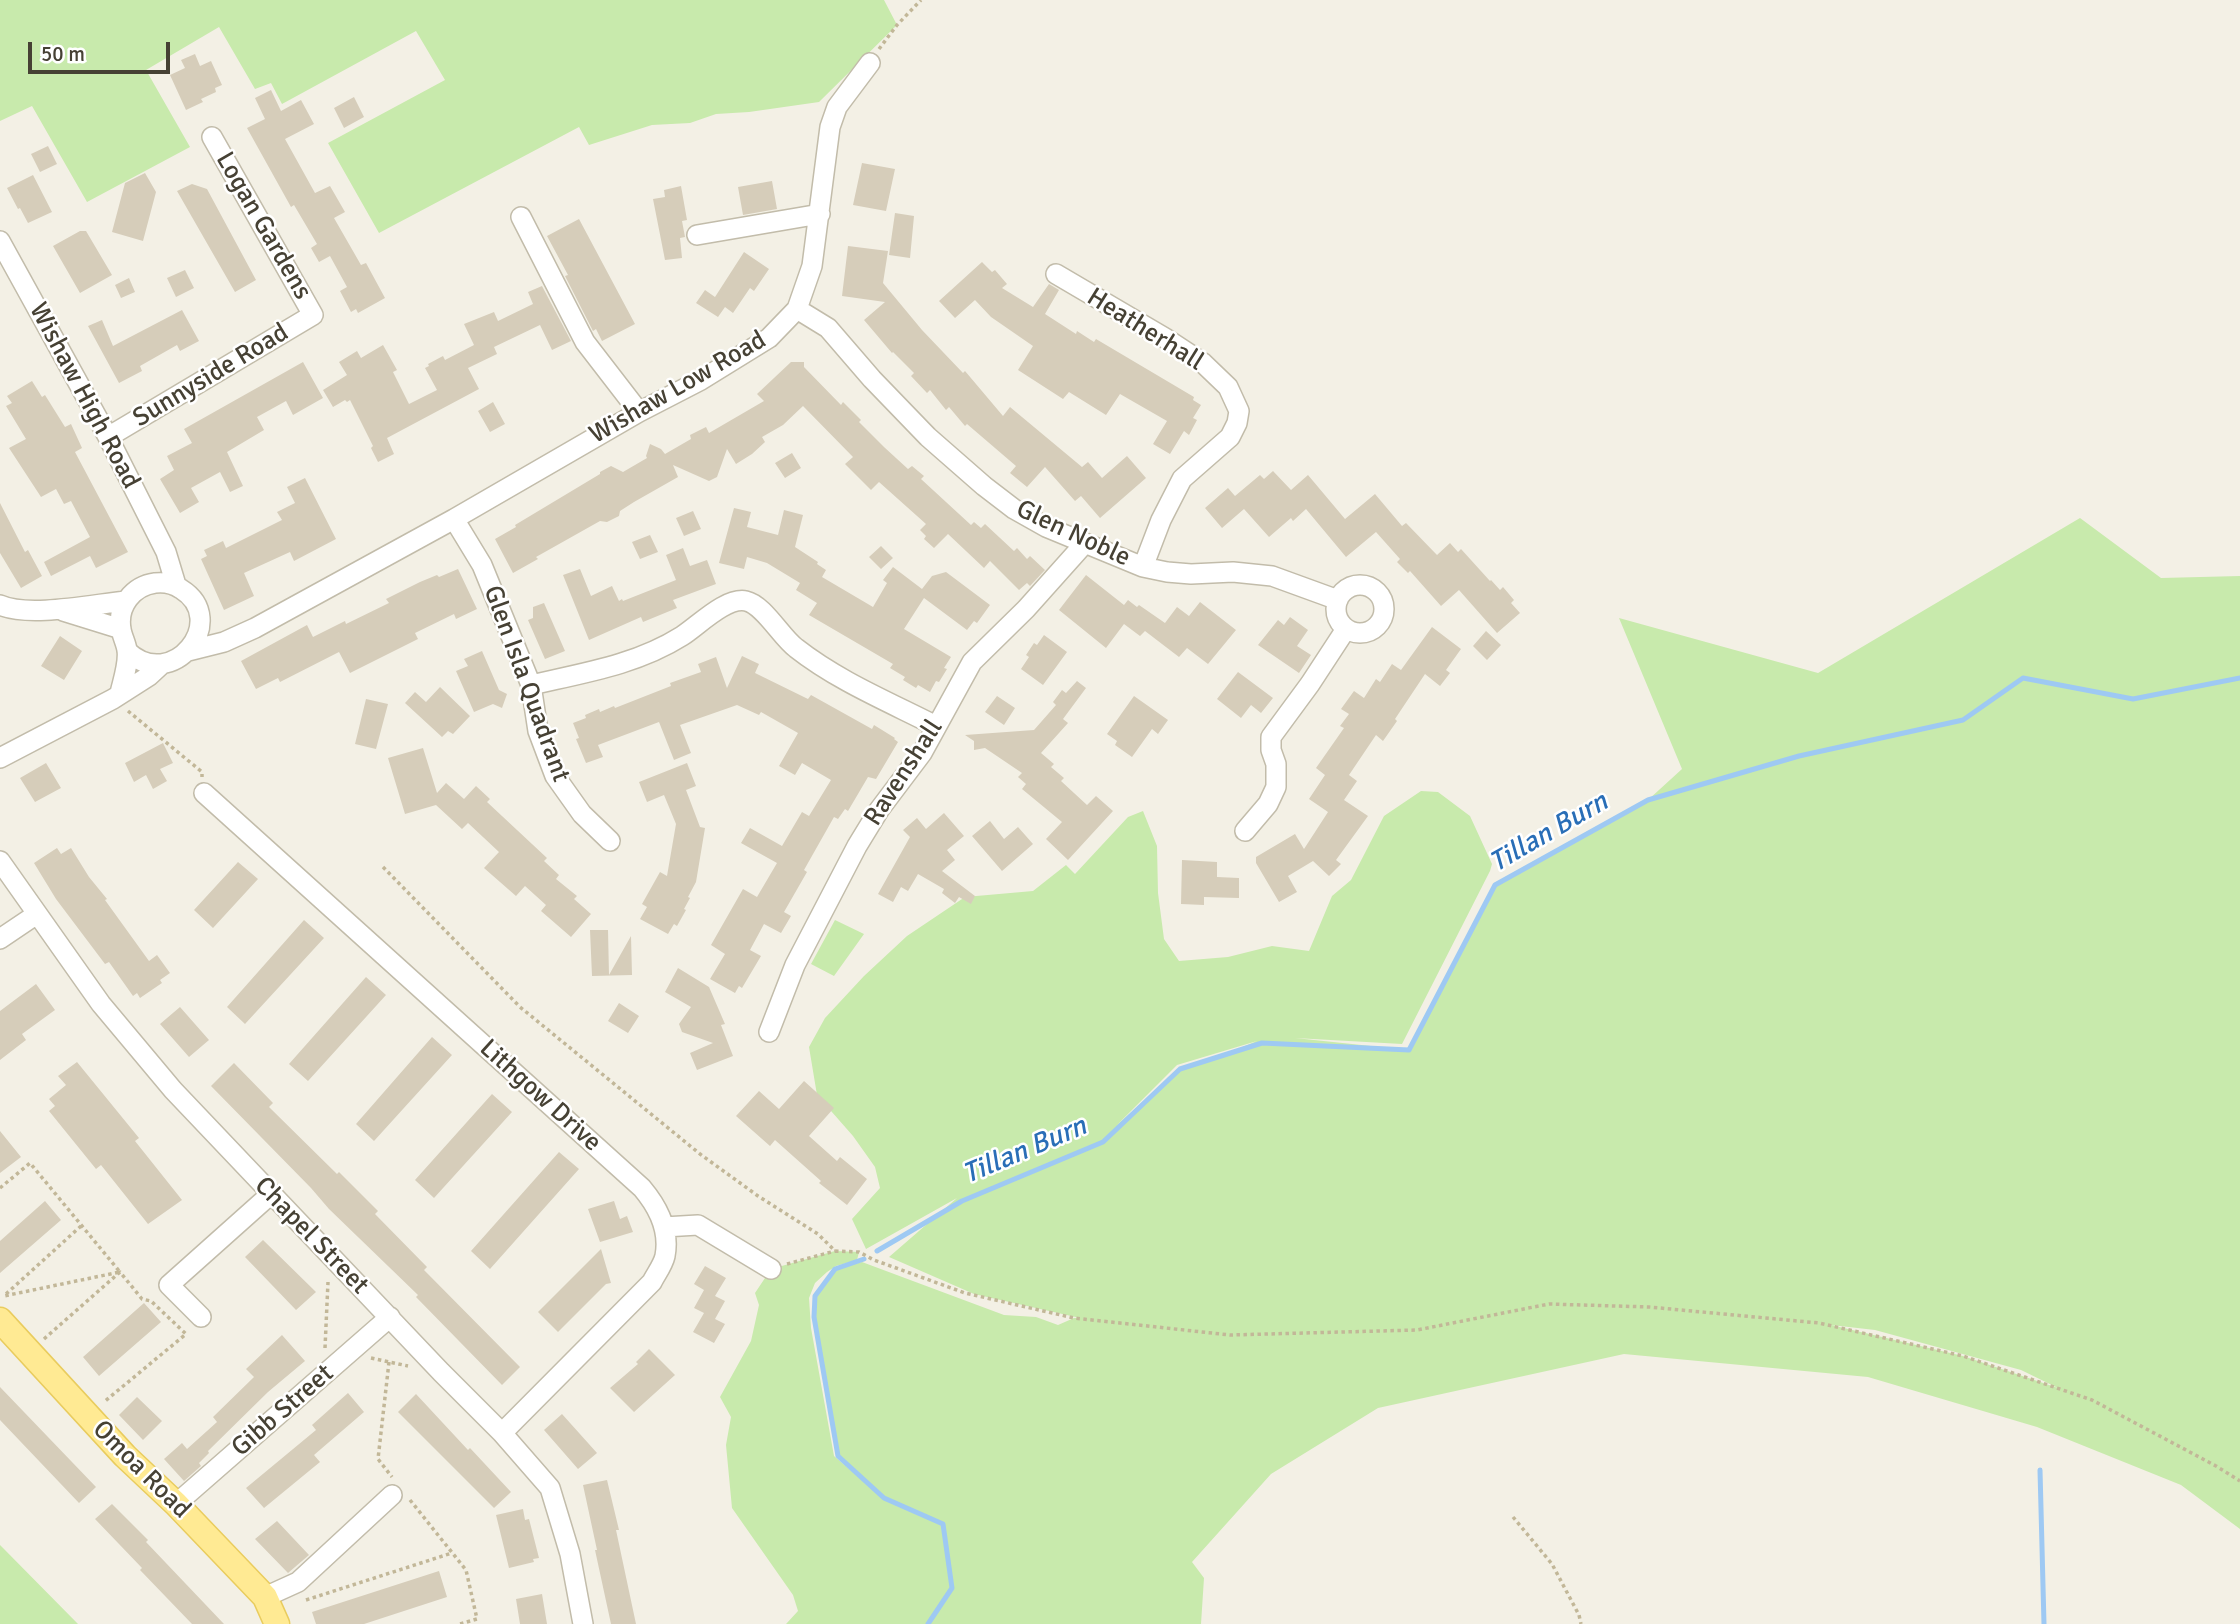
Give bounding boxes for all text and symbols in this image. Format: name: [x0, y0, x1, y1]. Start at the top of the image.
scale bar: [32, 28, 173, 72]
text: 50 m: [41, 41, 85, 67]
street label: Logan Gardens: [208, 147, 318, 305]
street label: Heatherhall: [1081, 282, 1209, 378]
street label: Wishaw High Road: [22, 298, 146, 494]
street label: Sunnyside Road: [128, 317, 294, 435]
street label: Wishaw Low Road: [584, 325, 772, 451]
street label: Glen Noble: [1011, 494, 1135, 574]
street label: Glen Isla Quadrant: [476, 582, 576, 786]
street label: Ravenshall: [858, 714, 950, 832]
water label: Tillan Burn: [1484, 786, 1614, 880]
street label: Lithgow Drive: [473, 1033, 607, 1159]
water label: Tillan Burn: [958, 1110, 1092, 1192]
street label: Chapel Street: [247, 1171, 375, 1301]
street label: Gibb Street: [226, 1358, 340, 1464]
street label: Omoa Road: [85, 1414, 197, 1526]

